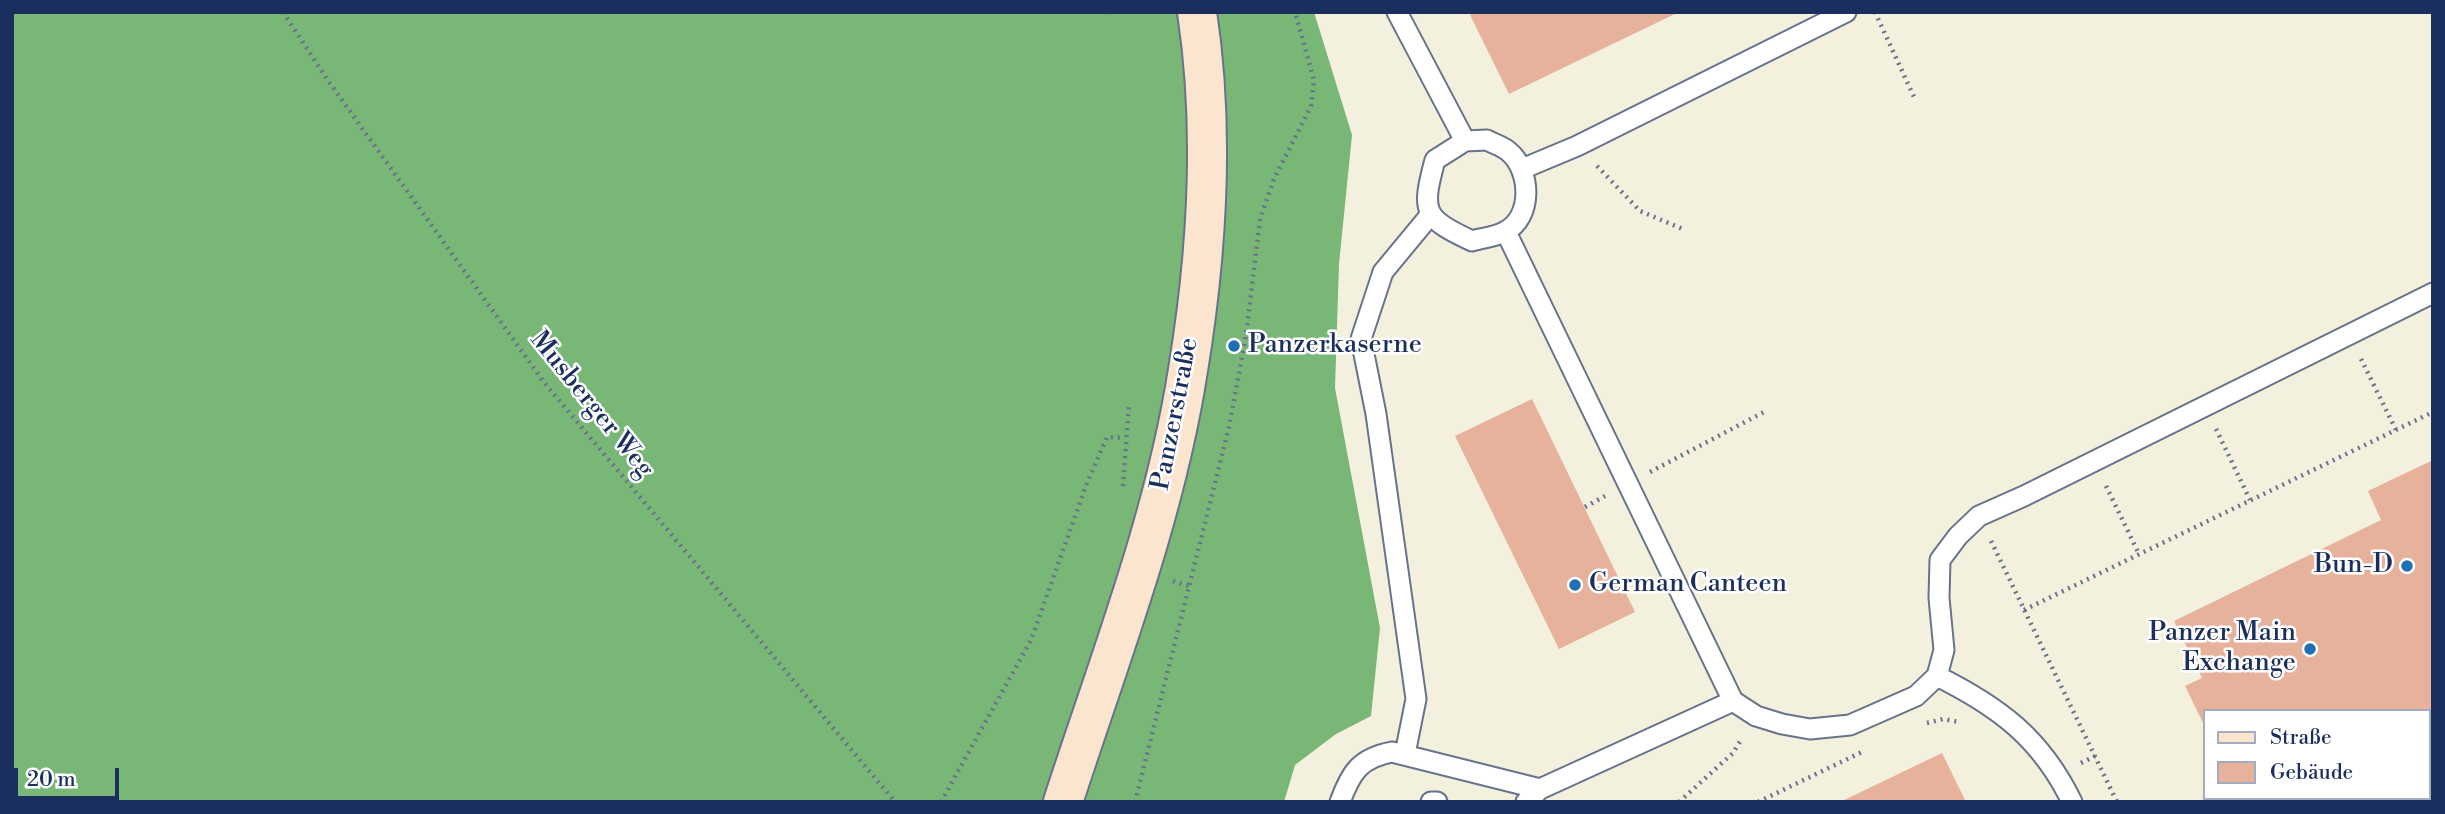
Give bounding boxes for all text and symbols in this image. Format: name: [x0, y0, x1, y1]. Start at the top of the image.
street label: Musberger Weg: [522, 325, 660, 485]
place label: Panzerkaserne: [1248, 330, 1422, 362]
street label: Panzerstraße: [1146, 335, 1206, 493]
marker: Panzerkaserne: [1226, 338, 1242, 354]
place label: Bun-D: [2314, 550, 2393, 582]
marker: Bun-D: [2399, 558, 2415, 574]
place label: German Canteen: [1589, 569, 1787, 601]
marker: German Canteen: [1567, 577, 1583, 593]
place label: Panzer Main Exchange: [2149, 618, 2296, 680]
marker: Panzer Main Exchange: [2302, 641, 2318, 657]
legend: [2204, 709, 2431, 800]
text: Straße: [2270, 725, 2332, 751]
scale bar: [18, 754, 122, 798]
text: Gebäude: [2270, 760, 2353, 786]
text: 20 m: [27, 767, 76, 793]

